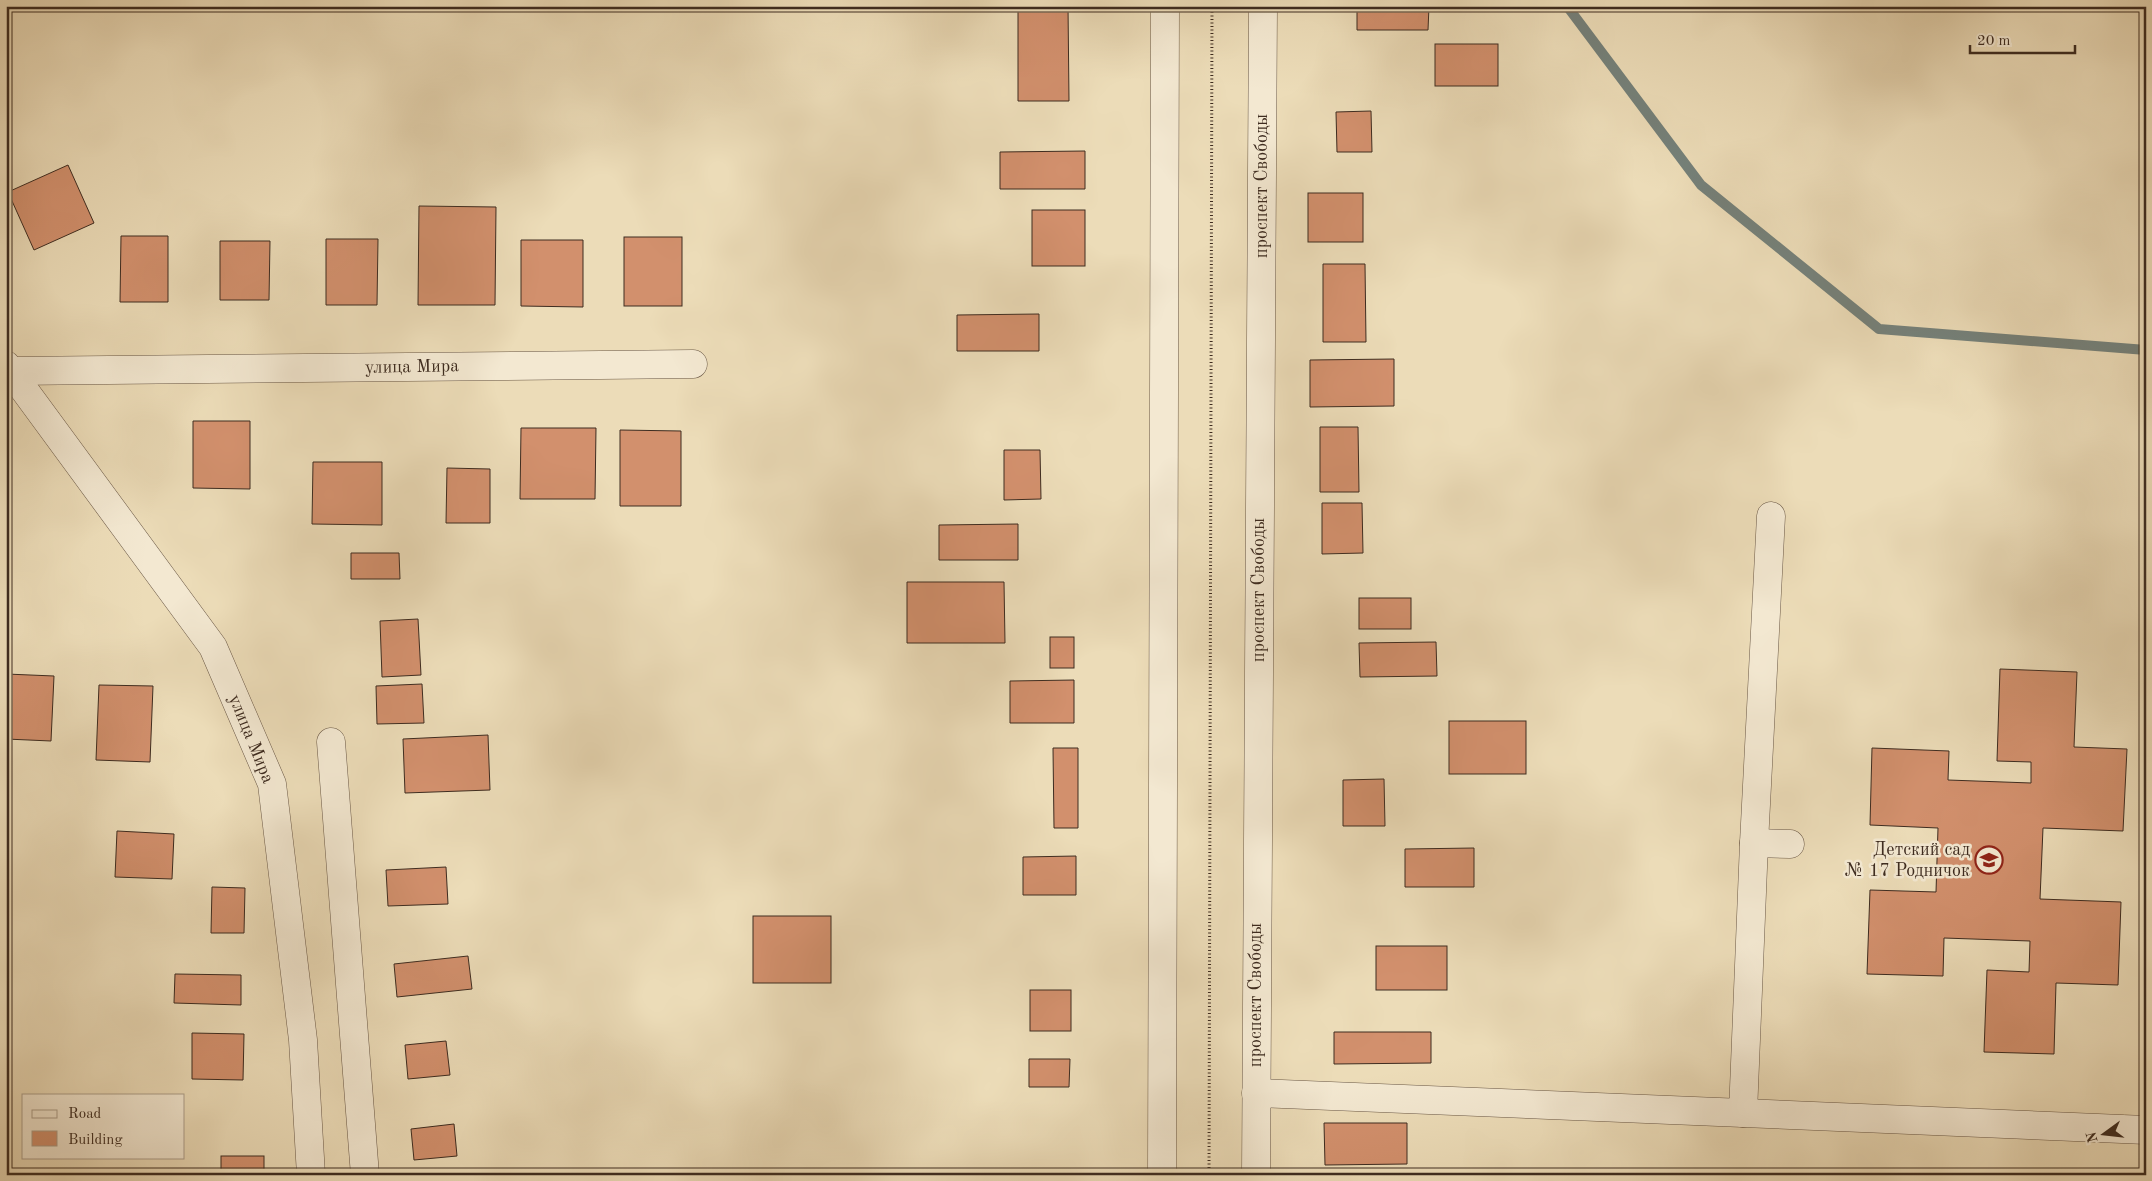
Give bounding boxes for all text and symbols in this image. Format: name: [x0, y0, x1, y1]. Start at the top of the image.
scale bar: [1970, 22, 2074, 54]
text: 20 m: [1977, 34, 2011, 49]
street label: проспект Свободы: [1253, 114, 1271, 258]
street label: улица Мира: [365, 357, 459, 377]
street label: проспект Свободы: [1250, 518, 1268, 662]
street label: улица Мира: [225, 692, 277, 786]
place label: Детский сад № 17 Родничок: [1845, 841, 1970, 880]
school or university icon: Детский сад № 17 Родничок: [1974, 845, 2004, 875]
street label: проспект Свободы: [1247, 923, 1265, 1067]
legend: [22, 1094, 185, 1158]
text: Road: [68, 1107, 102, 1122]
north arrow: [2080, 1108, 2130, 1158]
text: N: [2084, 1130, 2101, 1144]
text: Building: [68, 1133, 123, 1148]

